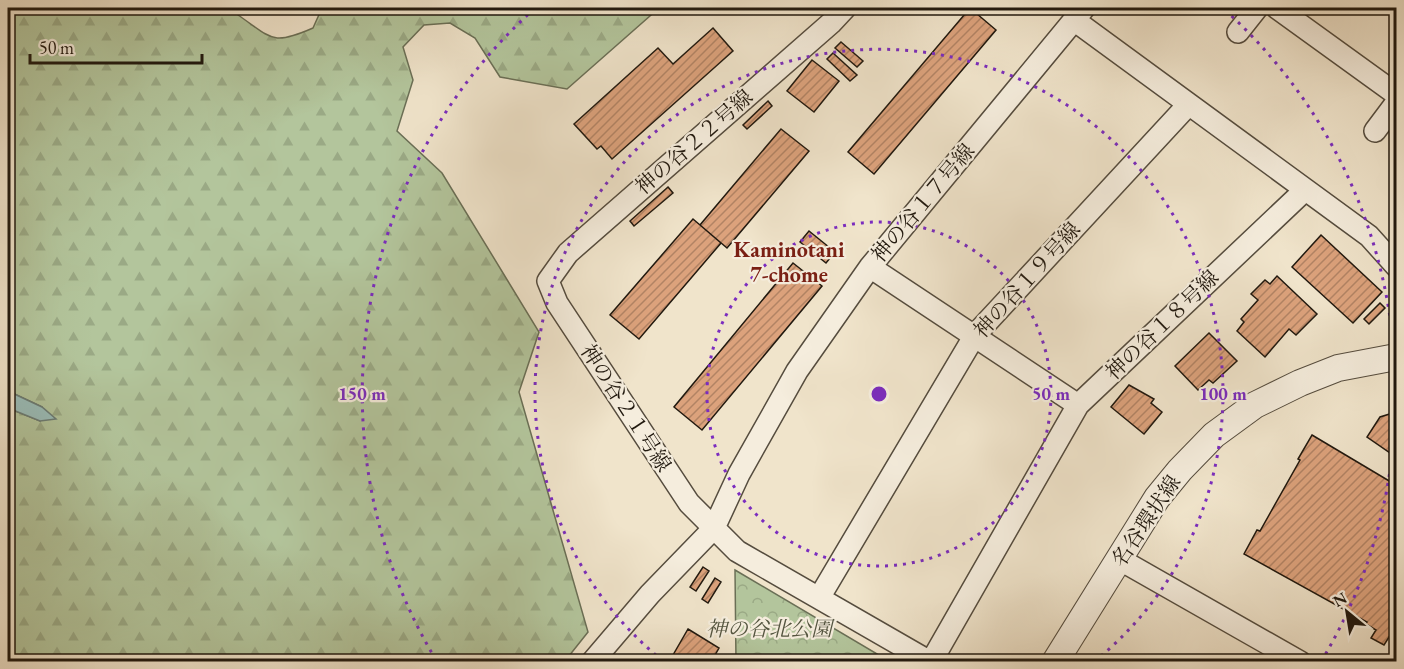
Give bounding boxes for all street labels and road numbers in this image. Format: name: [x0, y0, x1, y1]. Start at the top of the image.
street label: 神の谷２２号線: [629, 83, 758, 200]
street label: 神の谷１７号線: [865, 138, 980, 268]
street label: 神の谷１９号線: [967, 216, 1086, 343]
street label: 神の谷１８号線: [1099, 264, 1224, 385]
street label: 神の谷２１号線: [575, 339, 678, 477]
street label: 名谷環状線: [1105, 470, 1186, 572]

